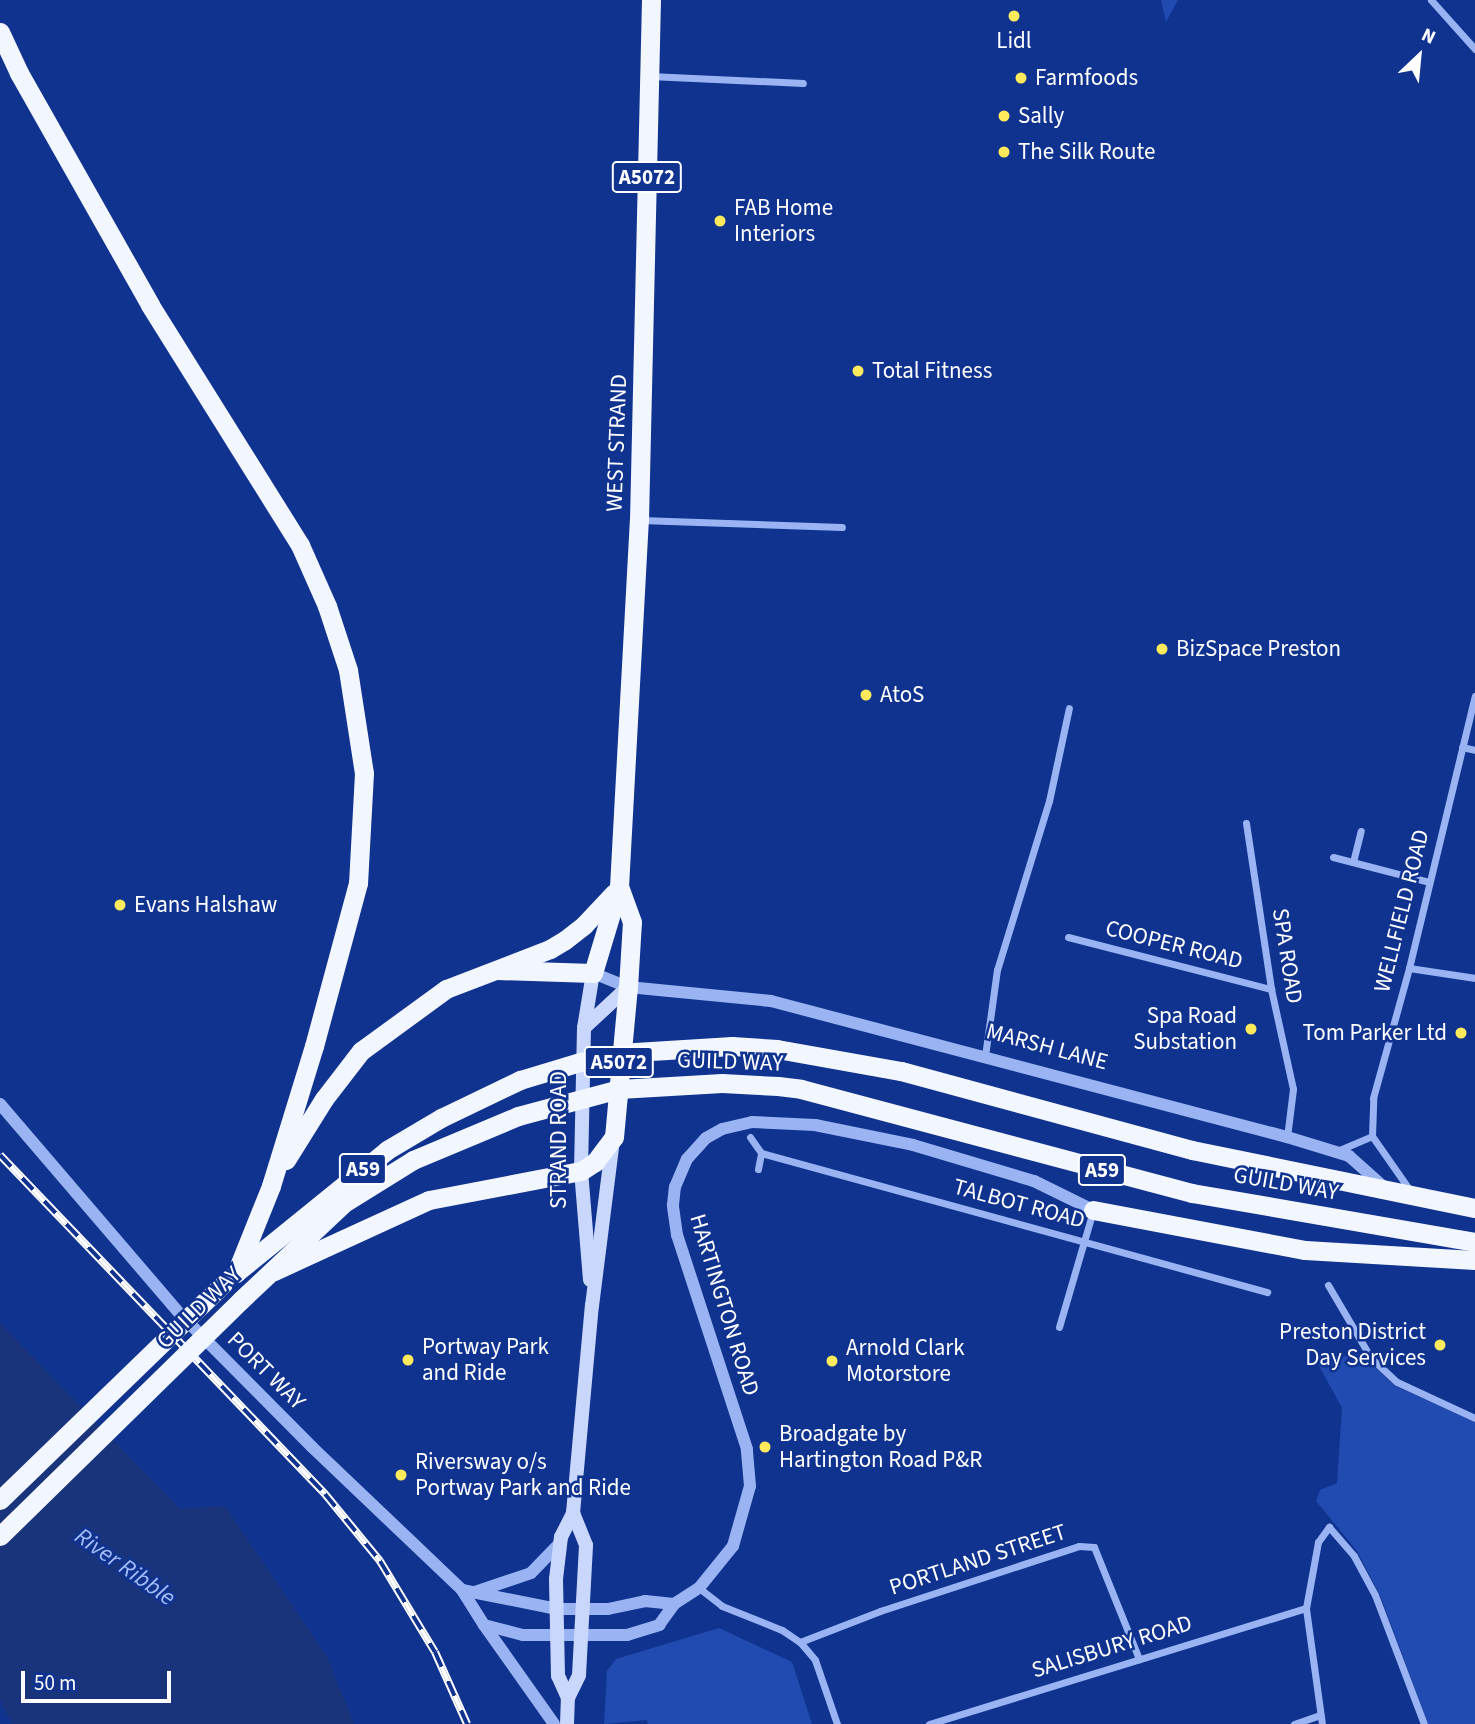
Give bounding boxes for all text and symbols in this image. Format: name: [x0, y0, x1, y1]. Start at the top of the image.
marker: Lidl: [1006, 8, 1022, 24]
north arrow: [1384, 21, 1454, 91]
text: N: [1417, 22, 1440, 52]
place label: Lidl: [996, 27, 1032, 55]
place label: Farmfoods: [1035, 64, 1138, 92]
marker: Farmfoods: [1013, 70, 1029, 86]
place label: Sally: [1018, 102, 1064, 130]
marker: Sally: [996, 108, 1012, 124]
place label: The Silk Route: [1018, 138, 1155, 166]
marker: The Silk Route: [996, 144, 1012, 160]
road number: A5072: [610, 160, 684, 194]
place label: FAB Home Interiors: [734, 194, 833, 248]
marker: FAB Home Interiors: [712, 213, 728, 229]
place label: Total Fitness: [872, 357, 992, 385]
marker: Total Fitness: [850, 363, 866, 379]
street label: WEST STRAND: [601, 374, 633, 512]
place label: BizSpace Preston: [1176, 635, 1341, 663]
marker: BizSpace Preston: [1154, 641, 1170, 657]
place label: AtoS: [880, 681, 924, 709]
marker: AtoS: [858, 687, 874, 703]
street label: WELLFIELD ROAD: [1368, 827, 1436, 995]
place label: Evans Halshaw: [134, 891, 277, 919]
marker: Evans Halshaw: [112, 897, 128, 913]
street label: SPA ROAD: [1266, 906, 1308, 1006]
street label: COOPER ROAD: [1102, 915, 1246, 975]
place label: Spa Road Substation: [1133, 1002, 1237, 1056]
street label: MARSH LANE: [983, 1018, 1111, 1076]
place label: Tom Parker Ltd: [1303, 1019, 1447, 1047]
marker: Spa Road Substation: [1243, 1021, 1259, 1037]
marker: Tom Parker Ltd: [1453, 1025, 1469, 1041]
road number: A5072: [582, 1044, 656, 1080]
street label: GUILD WAY: [676, 1046, 784, 1078]
street label: STRAND ROAD: [545, 1071, 573, 1209]
road number: A59: [338, 1152, 388, 1186]
road number: A59: [1078, 1152, 1126, 1188]
street label: GUILD WAY: [1231, 1161, 1341, 1207]
street label: TALBOT ROAD: [950, 1173, 1088, 1235]
street label: HARTINGTON ROAD: [683, 1211, 765, 1399]
street label: GUILD WAY: [151, 1261, 247, 1355]
place label: Preston District Day Services: [1279, 1318, 1426, 1372]
street label: PORT WAY: [221, 1326, 311, 1416]
place label: Portway Park and Ride: [422, 1333, 549, 1387]
place label: Arnold Clark Motorstore: [846, 1334, 965, 1388]
marker: Preston District Day Services: [1432, 1337, 1448, 1353]
marker: Portway Park and Ride: [400, 1352, 416, 1368]
marker: Arnold Clark Motorstore: [824, 1353, 840, 1369]
place label: Broadgate by Hartington Road P&R: [779, 1420, 982, 1474]
marker: Broadgate by Hartington Road P&R: [757, 1439, 773, 1455]
place label: Riversway o/s Portway Park and Ride: [415, 1448, 631, 1502]
marker: Riversway o/s Portway Park and Ride: [393, 1467, 409, 1483]
street label: PORTLAND STREET: [886, 1518, 1070, 1602]
water label: River Ribble: [69, 1522, 181, 1612]
street label: SALISBURY ROAD: [1029, 1610, 1195, 1684]
scale bar: [24, 1658, 175, 1702]
text: 50 m: [34, 1668, 76, 1698]

